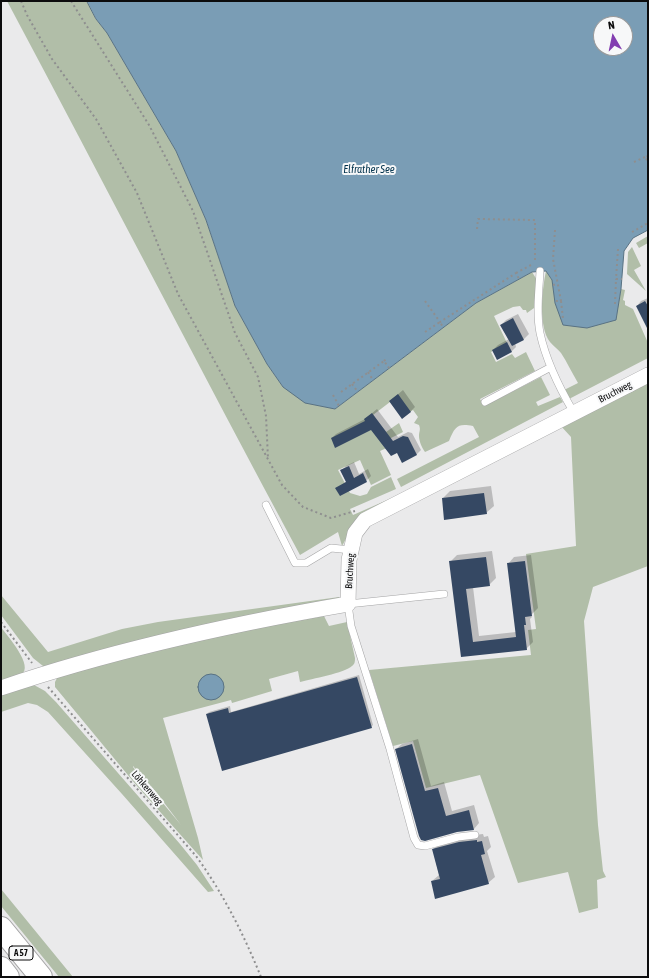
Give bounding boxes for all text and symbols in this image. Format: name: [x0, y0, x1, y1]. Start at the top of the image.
north arrow: [593, 16, 633, 56]
text: N: [607, 19, 615, 32]
water label: Elfrather See: [343, 163, 395, 177]
street label: Bruchweg: [596, 379, 634, 405]
street label: Bruchweg: [343, 553, 357, 589]
street label: Löhkenweg: [129, 768, 165, 808]
road number: A 57: [9, 946, 33, 960]

